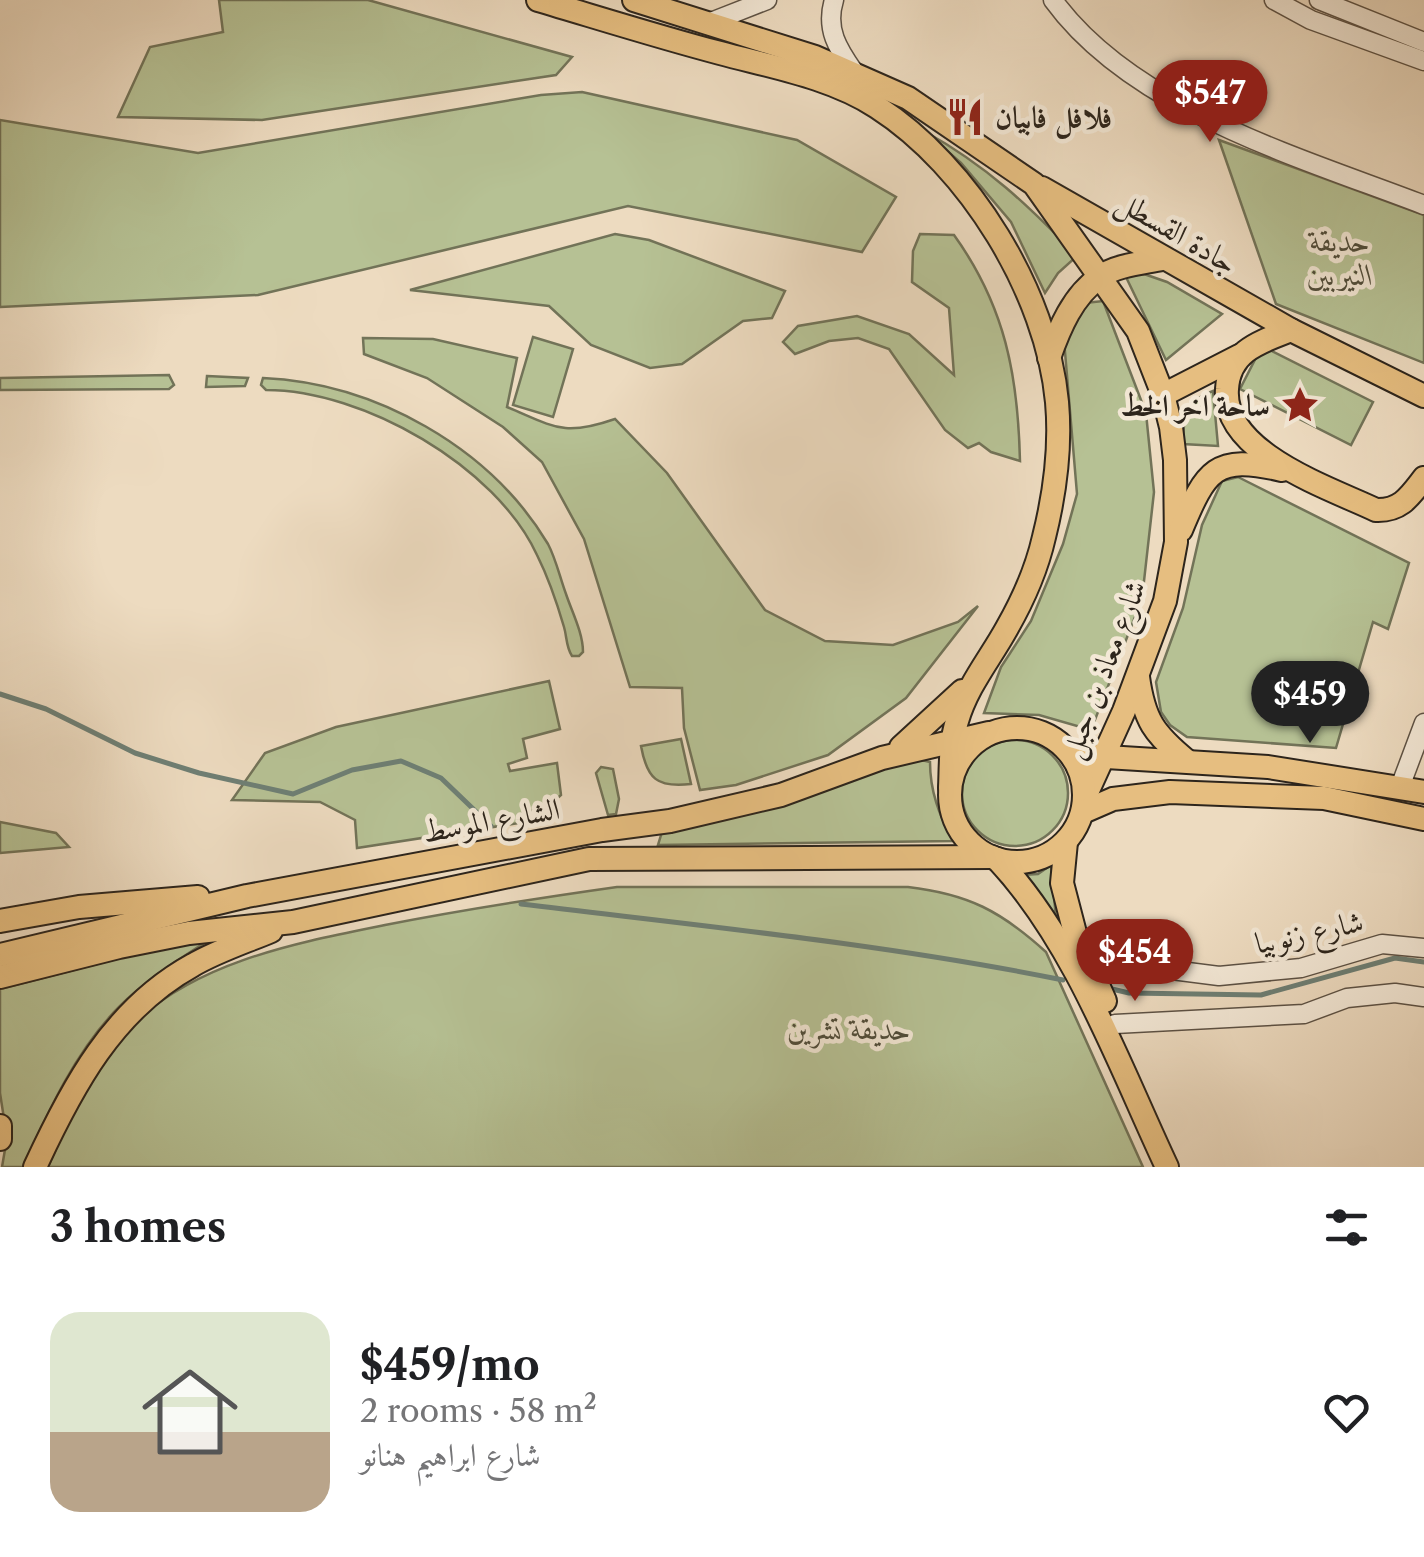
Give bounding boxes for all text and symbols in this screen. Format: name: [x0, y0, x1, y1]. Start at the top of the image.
pin: $547: [1151, 60, 1269, 145]
text: $547: [1174, 73, 1246, 112]
restaurant icon: فلافل فابيان: [944, 96, 986, 138]
place label: فلافل فابيان: [995, 99, 1112, 139]
street label: جادة القسطل: [1108, 183, 1244, 284]
park label: حديقة النيربين: [1307, 222, 1373, 293]
place icon: ساحة اخر الخط: [1279, 384, 1321, 426]
place label: ساحة اخر الخط: [1121, 387, 1270, 425]
street label: شارع معاذ بن جبل: [1052, 575, 1160, 766]
pin: $459: [1251, 661, 1369, 746]
text: $459: [1273, 674, 1347, 713]
street label: الشارع الموسط: [419, 790, 564, 857]
street label: شارع زنوبيا: [1251, 902, 1368, 968]
pin: $454: [1076, 919, 1194, 1004]
text: $454: [1098, 932, 1172, 971]
park label: حديقة تشرين: [787, 1010, 911, 1049]
icon: filters: [1319, 1200, 1374, 1255]
text: 3 homes: [50, 1201, 226, 1253]
text: $459/mo: [360, 1339, 540, 1391]
icon: home: [130, 1352, 250, 1472]
icon: heart: [1319, 1385, 1374, 1440]
text: 2 rooms · 58 m²: [360, 1391, 597, 1430]
text: شارع ابراهيم هنانو: [360, 1435, 541, 1474]

